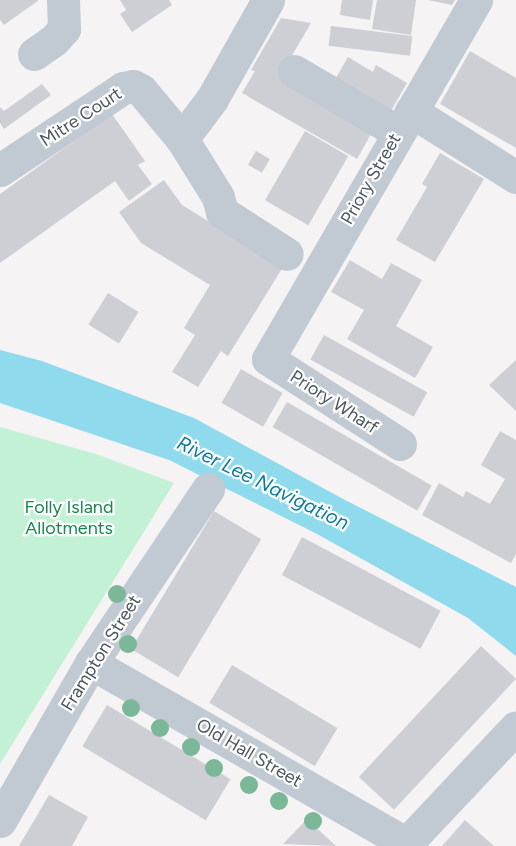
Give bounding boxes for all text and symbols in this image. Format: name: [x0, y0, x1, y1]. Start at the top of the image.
street label: Mitre Court: [36, 83, 126, 151]
street label: Priory Street: [336, 130, 406, 228]
street label: Priory Wharf: [286, 366, 382, 438]
water label: River Lee Navigation: [173, 431, 353, 535]
park label: Folly Island Allotments: [25, 497, 113, 540]
street label: Frampton Street: [57, 591, 145, 715]
street label: Old Hall Street: [192, 714, 306, 792]

